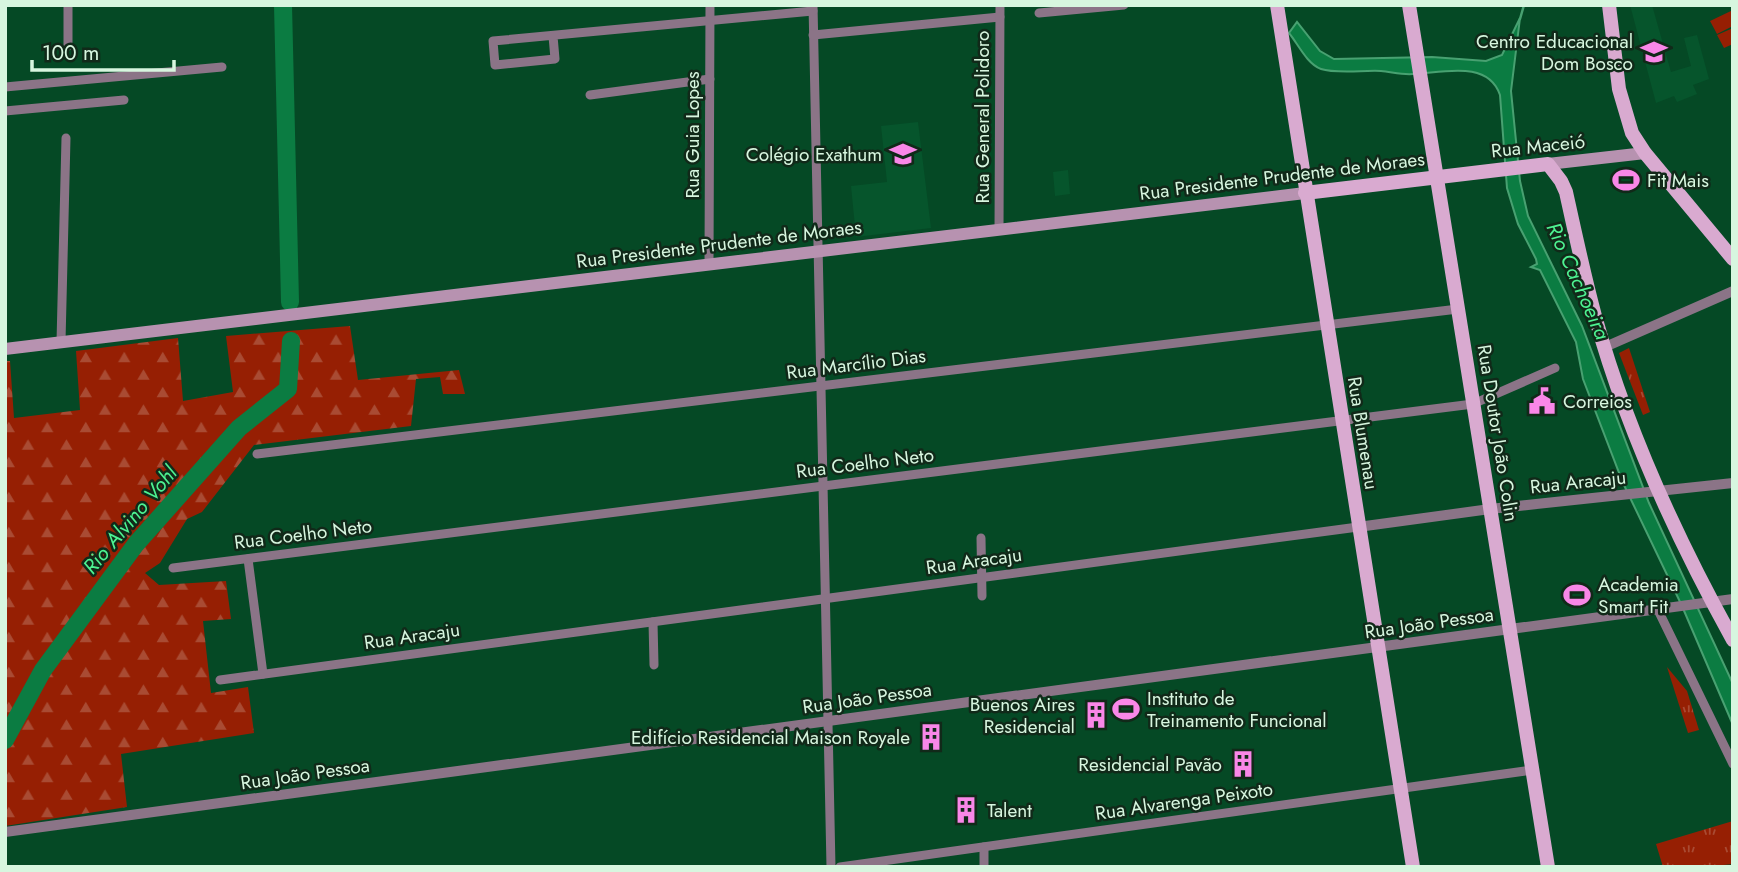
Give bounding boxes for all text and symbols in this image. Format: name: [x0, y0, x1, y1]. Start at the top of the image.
scale bar: [32, 28, 173, 72]
place label: Centro Educacional Dom Bosco: [1476, 28, 1633, 77]
street label: Rua General Polidoro: [969, 31, 996, 203]
school or university icon: Centro Educacional Dom Bosco: [1639, 37, 1669, 67]
text: 100 m: [42, 38, 99, 68]
street label: Rua Guia Lopes: [679, 71, 706, 199]
street label: Rua Maceió: [1490, 128, 1586, 164]
school or university icon: Colégio Exathum: [888, 139, 918, 169]
place label: Colégio Exathum: [746, 141, 882, 168]
street label: Rua Presidente Prudente de Moraes: [1138, 145, 1426, 207]
sports icon: Fit Mais: [1611, 165, 1641, 195]
place label: Fit Mais: [1647, 167, 1709, 194]
street label: Rua Presidente Prudente de Moraes: [575, 213, 863, 275]
water label: Rio Cachoeira: [1539, 217, 1617, 345]
street label: Rua Marcílio Dias: [785, 342, 928, 386]
street label: Rua Doutor João Colin: [1471, 343, 1525, 523]
street label: Rua Blumenau: [1341, 375, 1385, 491]
public building icon: Correios: [1527, 386, 1557, 416]
place label: Correios: [1563, 388, 1632, 415]
street label: Rua Coelho Neto: [795, 441, 935, 485]
water label: Rio Alvino Vohl: [76, 458, 185, 581]
street label: Rua Aracaju: [1529, 464, 1627, 500]
street label: Rua Coelho Neto: [233, 512, 373, 556]
street label: Rua Aracaju: [924, 541, 1024, 581]
place label: Academia Smart Fit: [1598, 571, 1678, 620]
sports icon: Academia Smart Fit: [1562, 580, 1592, 610]
street label: Rua João Pessoa: [1363, 601, 1495, 645]
street label: Rua Aracaju: [362, 616, 462, 656]
street label: Rua João Pessoa: [801, 676, 933, 720]
place label: Instituto de Treinamento Funcional: [1147, 685, 1327, 734]
place label: Buenos Aires Residencial: [970, 691, 1075, 740]
sports icon: Instituto de Treinamento Funcional: [1111, 694, 1141, 724]
building icon: Buenos Aires Residencial: [1081, 700, 1111, 730]
building icon: Edifício Residencial Maison Royale: [916, 722, 946, 752]
place label: Edifício Residencial Maison Royale: [631, 724, 910, 751]
building icon: Residencial Pavão: [1228, 749, 1258, 779]
place label: Residencial Pavão: [1078, 751, 1222, 778]
street label: Rua João Pessoa: [239, 752, 371, 796]
street label: Rua Alvarenga Peixoto: [1093, 775, 1275, 827]
building icon: Talent: [951, 795, 981, 825]
place label: Talent: [987, 797, 1032, 824]

